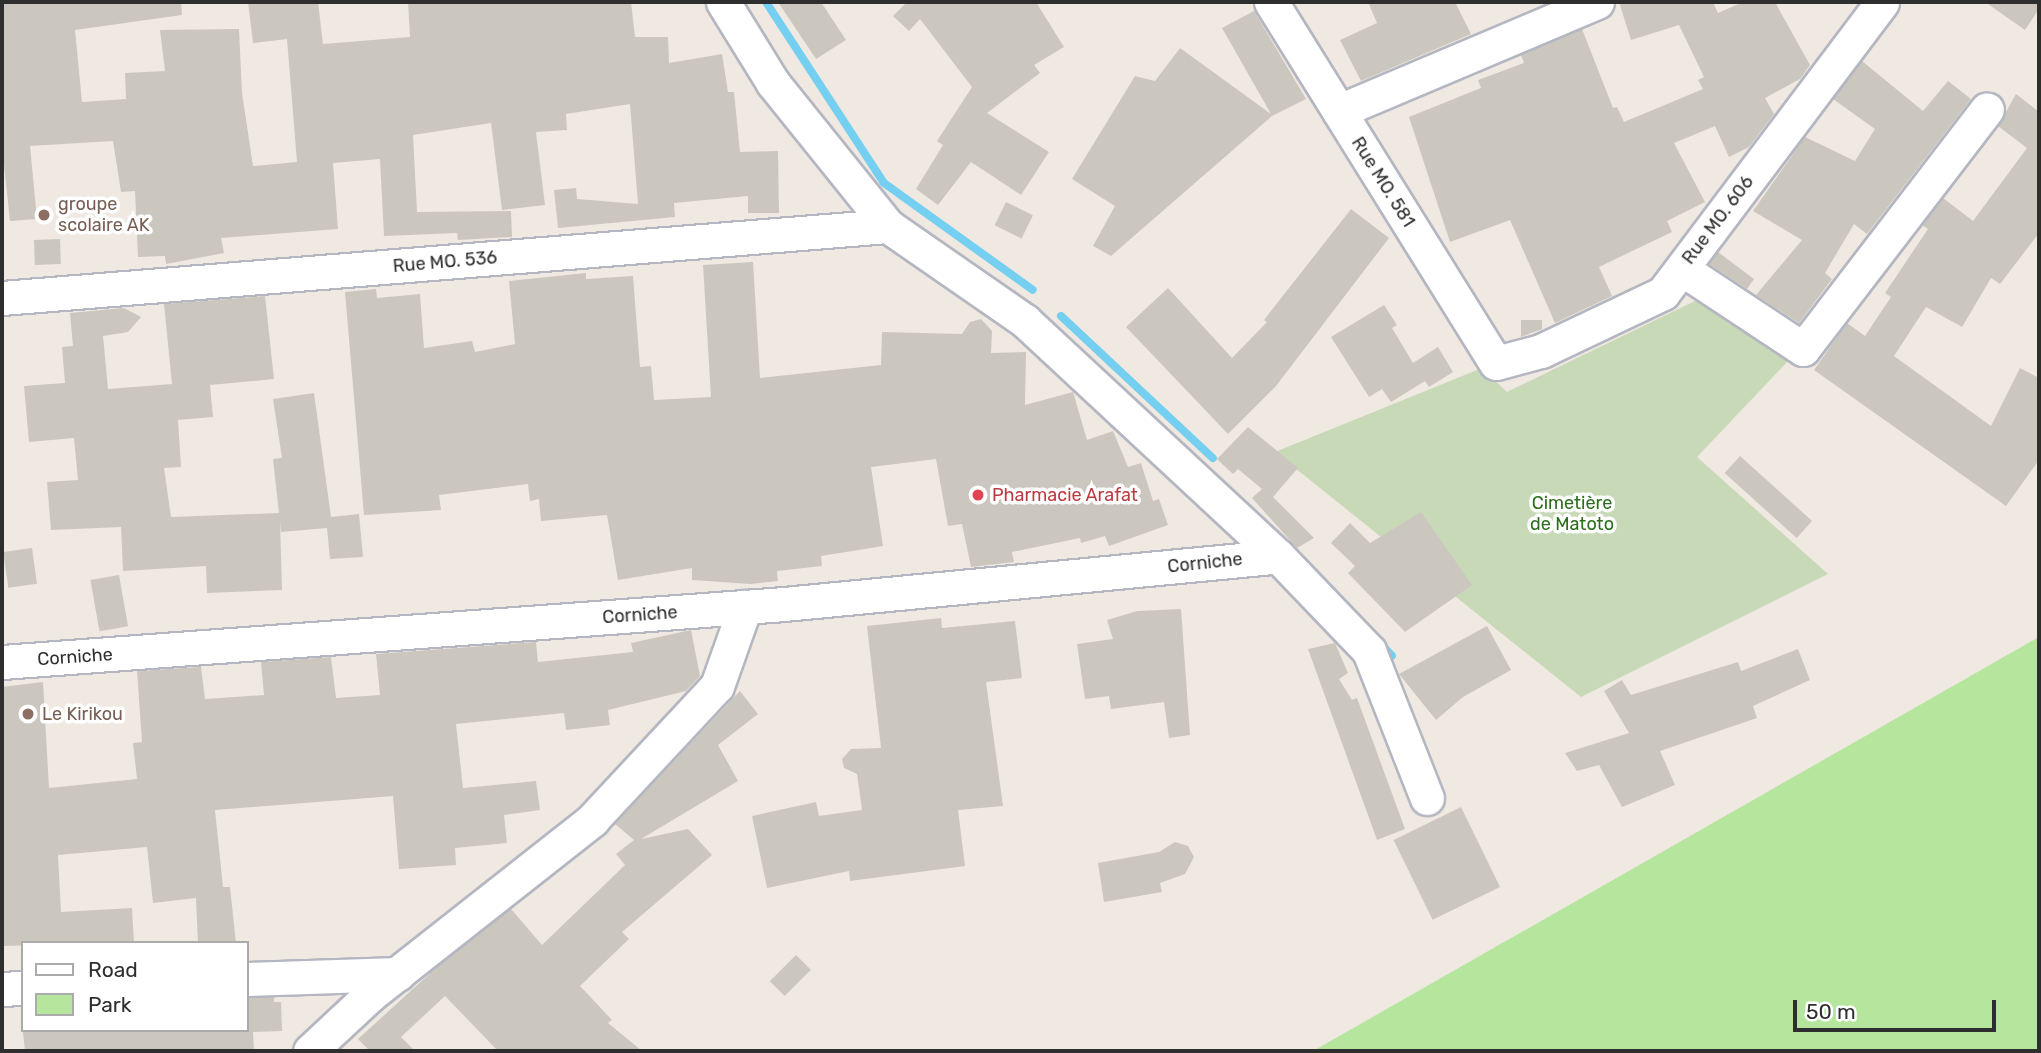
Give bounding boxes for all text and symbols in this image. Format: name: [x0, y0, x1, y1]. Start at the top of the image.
street label: Rue MO. 581: [1347, 133, 1419, 231]
street label: Rue MO. 606: [1678, 171, 1758, 269]
place label: groupe scolaire AK: [58, 194, 150, 236]
marker: groupe scolaire AK: [36, 207, 52, 223]
street label: Rue MO. 536: [392, 247, 498, 277]
place label: Pharmacie Arafat: [992, 484, 1138, 506]
marker: Pharmacie Arafat: [970, 487, 986, 503]
park label: Cimetière de Matoto: [1530, 493, 1614, 536]
street label: Corniche: [1166, 548, 1244, 578]
street label: Corniche: [602, 602, 678, 628]
street label: Corniche: [37, 644, 113, 670]
place label: Le Kirikou: [42, 703, 123, 725]
marker: Le Kirikou: [20, 706, 36, 722]
legend: [21, 941, 248, 1032]
text: Road: [88, 957, 138, 982]
scale bar: [1796, 986, 1999, 1030]
text: Park: [88, 992, 132, 1017]
text: 50 m: [1806, 999, 1856, 1024]

